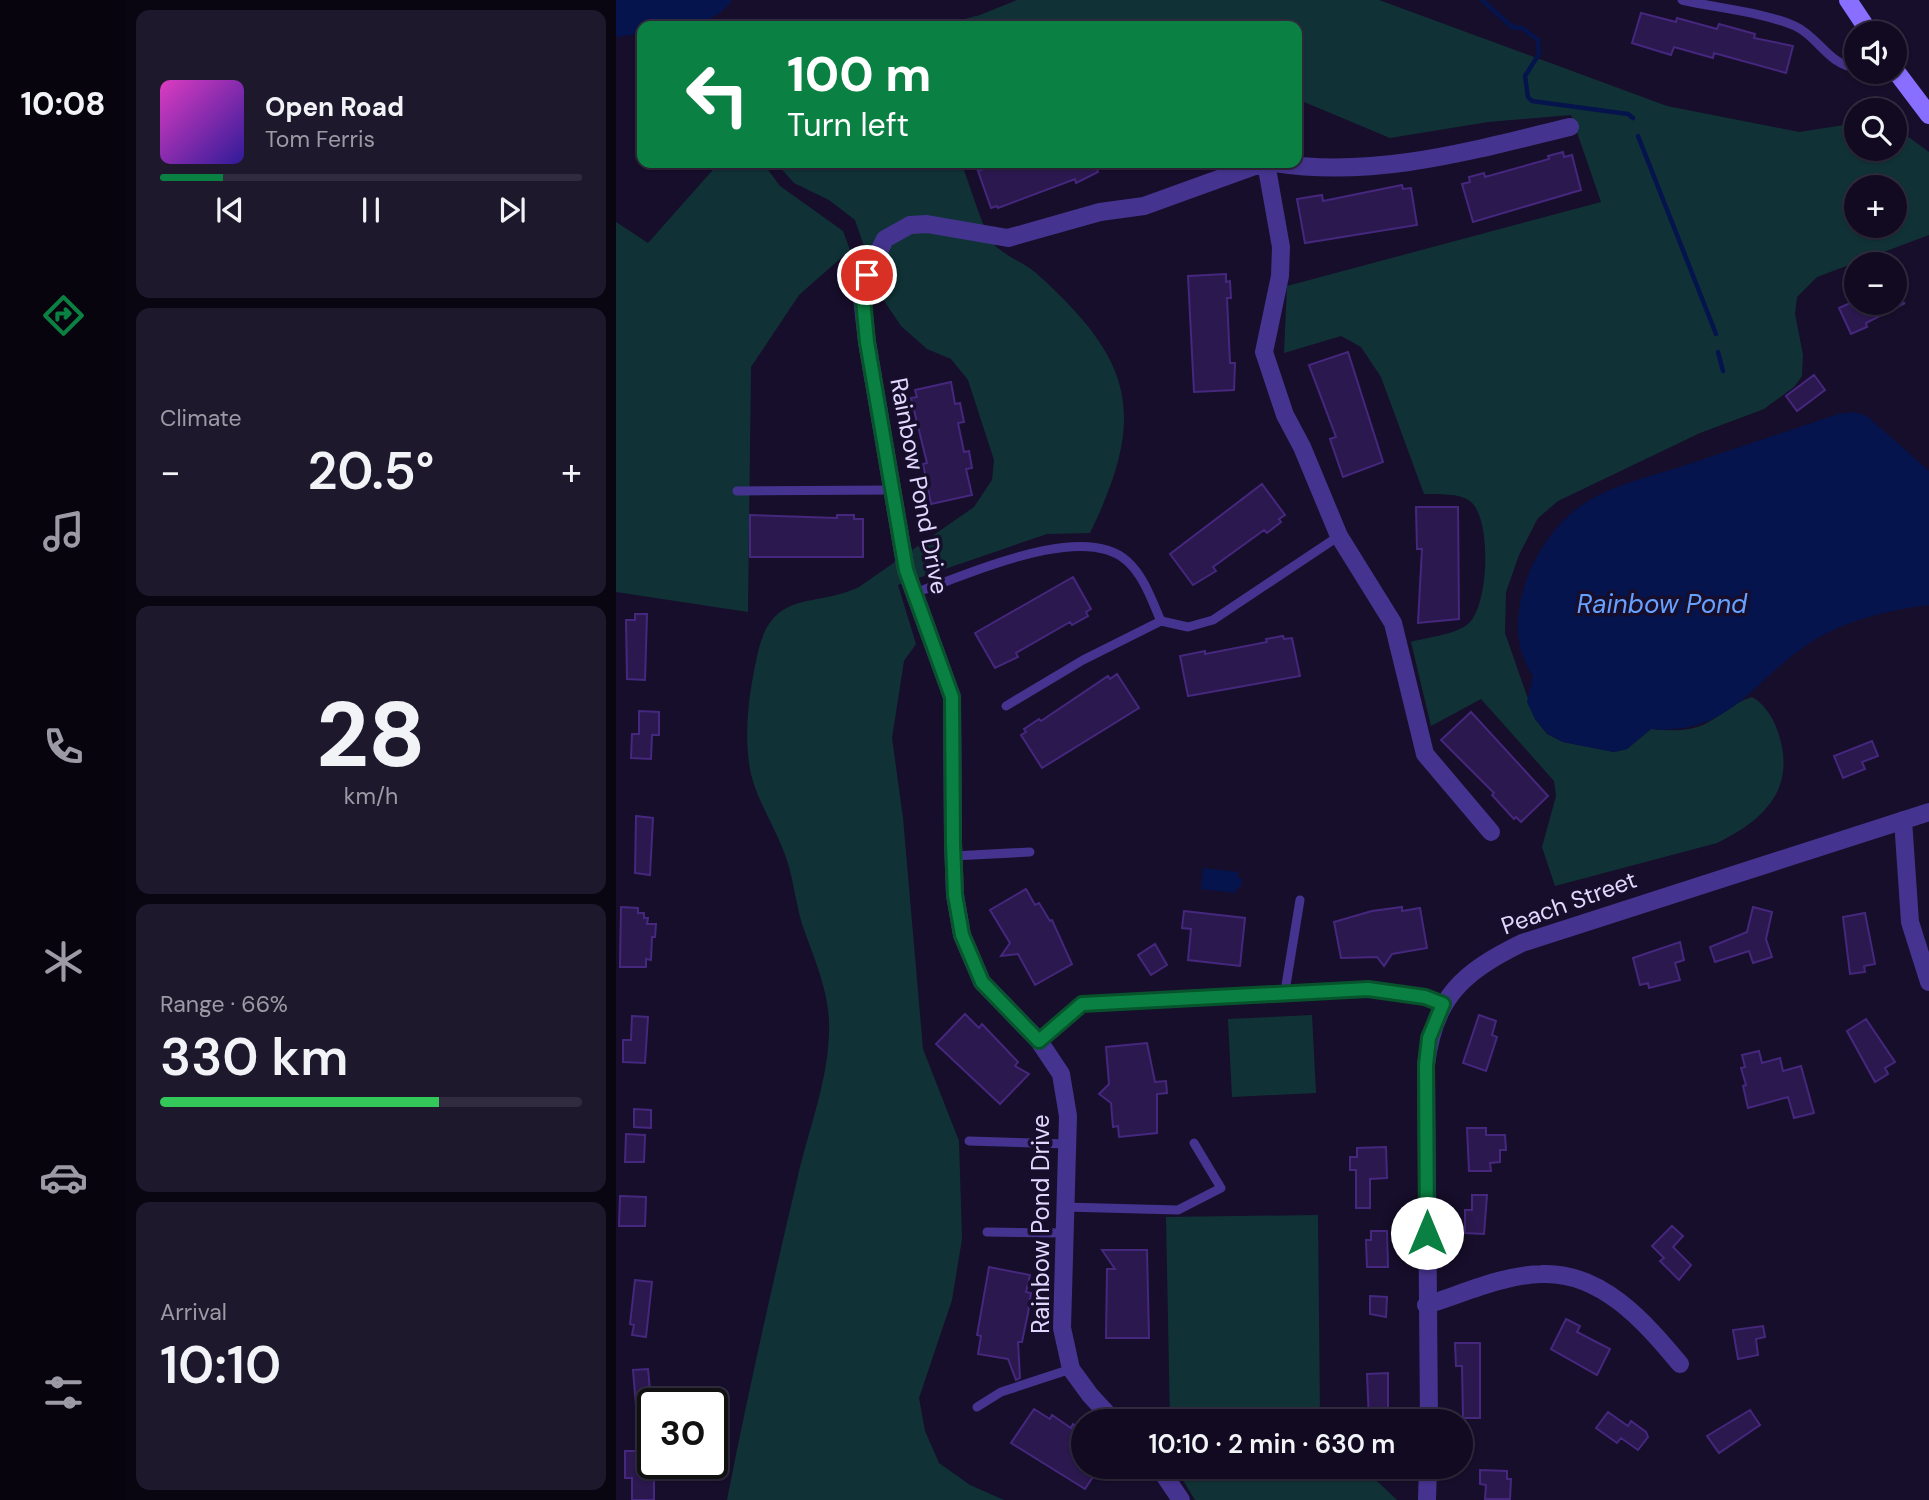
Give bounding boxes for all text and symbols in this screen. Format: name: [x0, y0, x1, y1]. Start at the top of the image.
map controls: [1844, 21, 1907, 315]
button: sound: [1844, 21, 1907, 84]
text: 100 m: [787, 42, 931, 106]
icon: left: [672, 49, 763, 140]
text: 10:08: [20, 83, 106, 125]
text: Open Road: [265, 90, 404, 124]
button: search: [1844, 98, 1907, 161]
text: Turn left: [787, 104, 909, 146]
text: Tom Ferris: [265, 124, 375, 154]
button: +: [1844, 175, 1907, 238]
icon: previous: [211, 191, 249, 229]
icon: pause: [352, 191, 390, 229]
icon: next: [493, 191, 531, 229]
pin: [837, 245, 897, 305]
button: −: [1844, 252, 1907, 315]
icon: arrive: [848, 256, 886, 294]
icon: directions: [39, 291, 88, 340]
street label: Rainbow Pond Drive: [883, 375, 956, 597]
text: Climate: [160, 403, 242, 433]
text: 20.5°: [308, 437, 434, 505]
text: −: [160, 447, 181, 497]
text: +: [561, 447, 582, 497]
icon: music: [39, 507, 88, 556]
water label: Rainbow Pond: [1577, 587, 1748, 621]
text: 28: [316, 676, 426, 794]
icon: phone: [39, 722, 88, 771]
text: km/h: [344, 781, 398, 811]
street label: Peach Street: [1497, 864, 1641, 941]
icon: climate: [39, 937, 88, 986]
text: Range · 66%: [160, 989, 288, 1019]
text: 330 km: [160, 1023, 348, 1091]
street label: Rainbow Pond Drive: [1025, 1114, 1056, 1334]
icon: car: [39, 1153, 88, 1202]
position arrow: [1390, 1196, 1464, 1270]
text: Arrival: [160, 1297, 227, 1327]
text: 10:10: [160, 1331, 281, 1399]
icon: filters: [39, 1368, 88, 1417]
speed limit sign: 30: [637, 1388, 728, 1479]
text: 10:10 · 2 min · 630 m: [1149, 1427, 1395, 1461]

